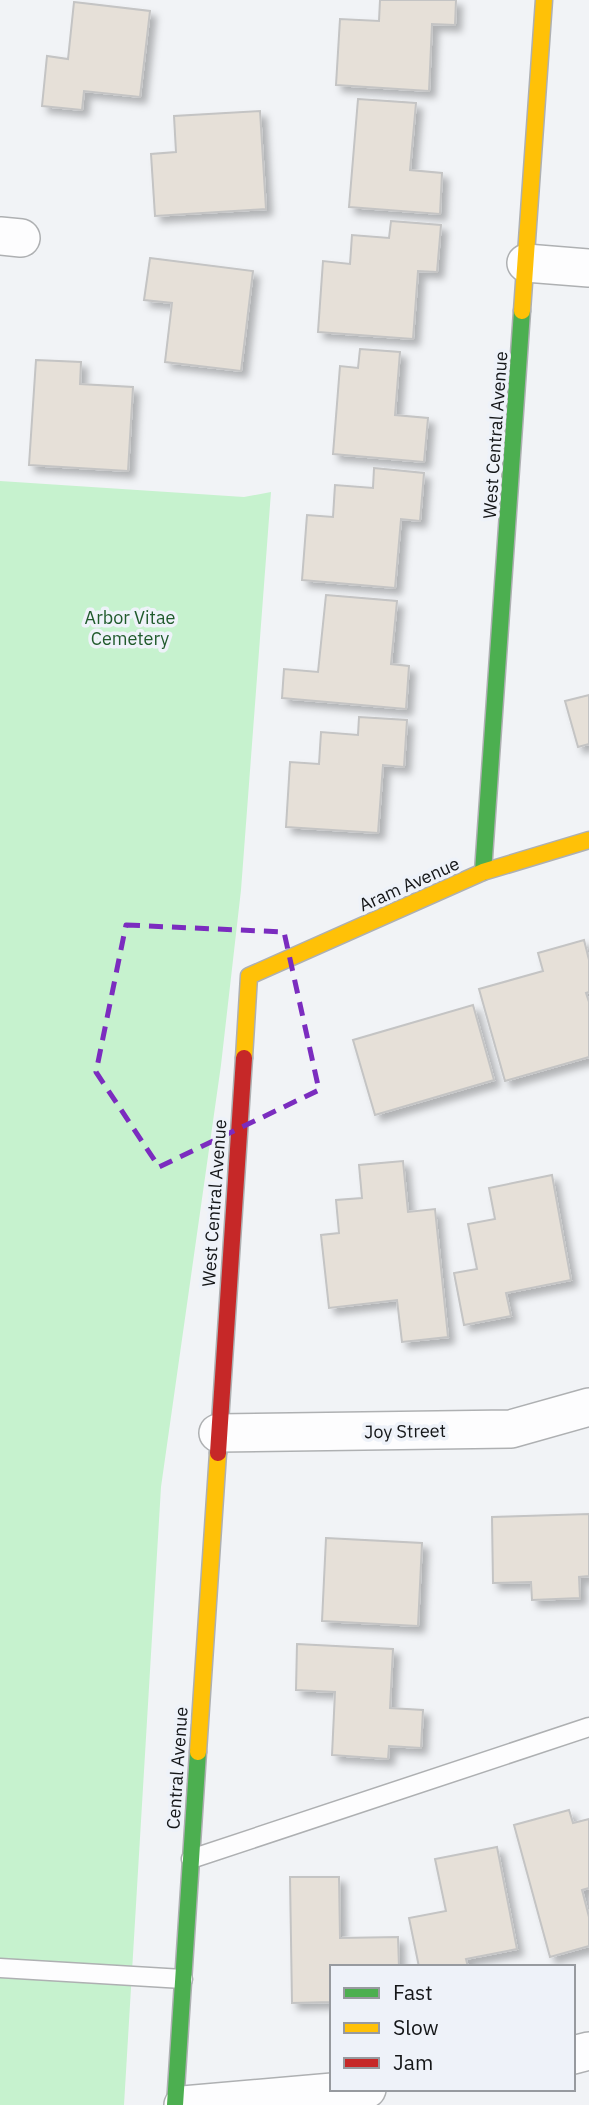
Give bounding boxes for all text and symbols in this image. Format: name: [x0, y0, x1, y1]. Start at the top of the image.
street label: West Central Avenue: [478, 350, 512, 520]
park label: Arbor Vitae Cemetery: [85, 606, 176, 650]
street label: Aram Avenue: [355, 852, 463, 916]
street label: West Central Avenue: [197, 1118, 231, 1288]
street label: Joy Street: [364, 1419, 446, 1443]
street label: Central Avenue: [161, 1706, 193, 1830]
legend: [330, 1965, 575, 2091]
text: Fast: [393, 1978, 433, 2006]
text: Slow: [393, 2013, 439, 2041]
text: Jam: [393, 2048, 433, 2076]

